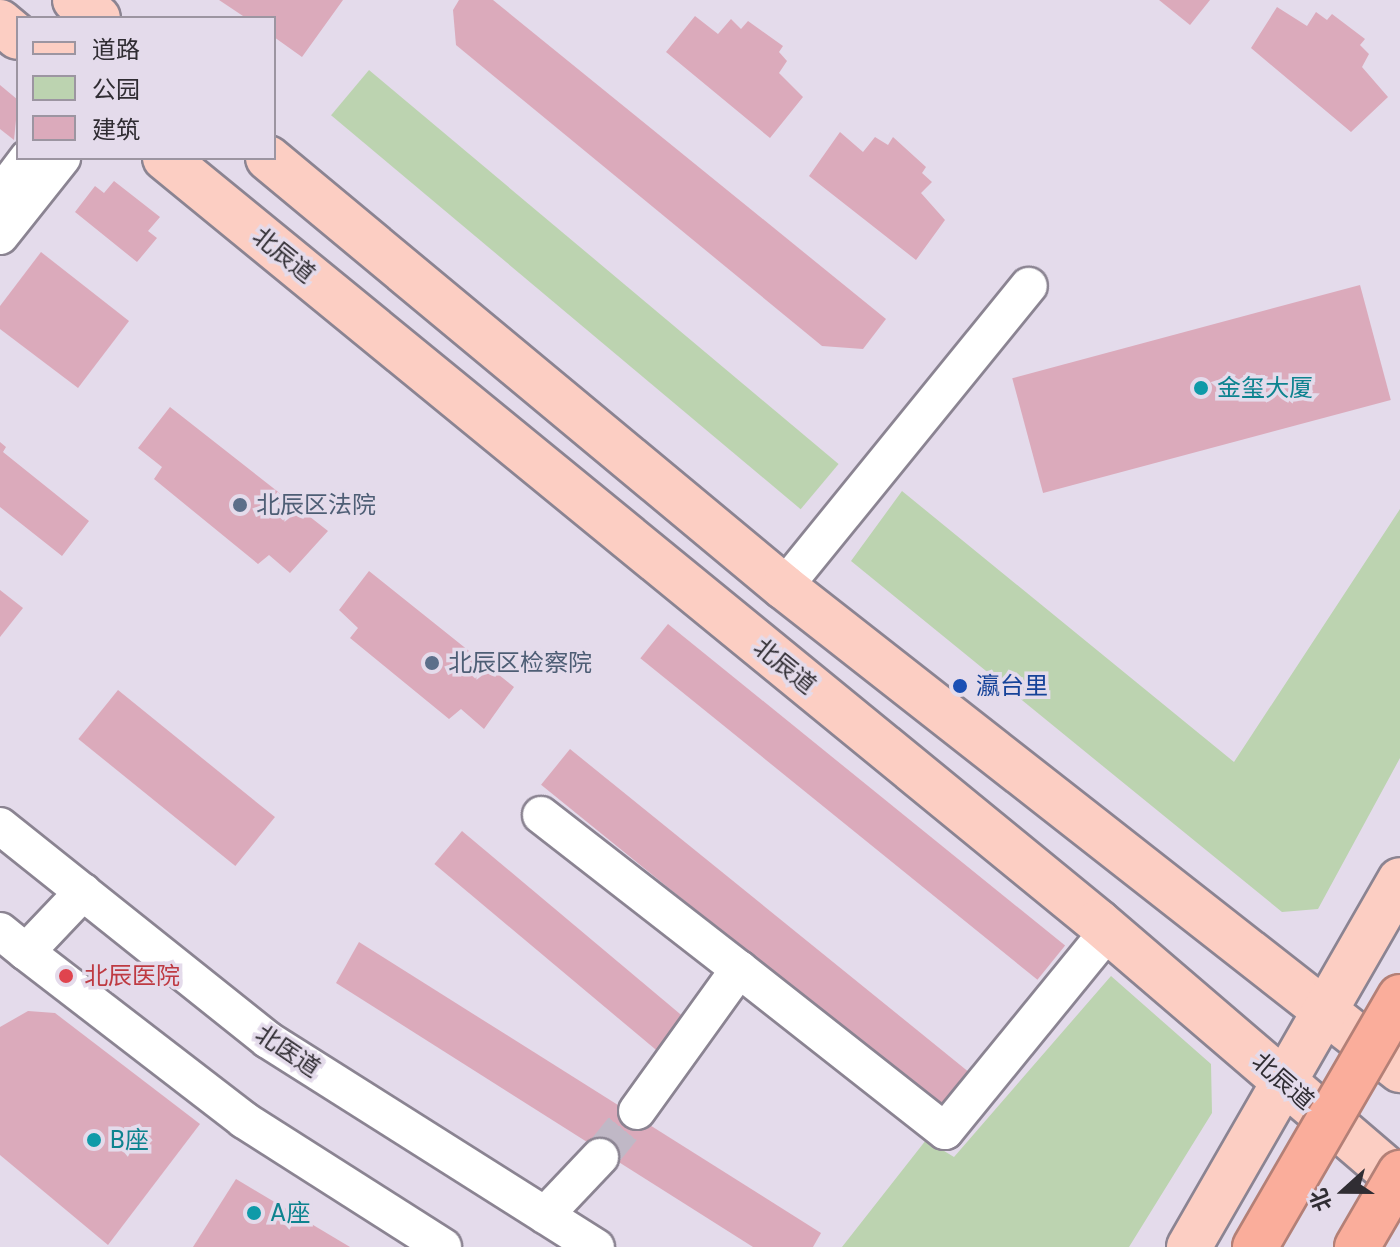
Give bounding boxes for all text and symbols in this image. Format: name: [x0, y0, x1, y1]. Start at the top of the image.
legend: [16, 16, 276, 160]
text: 道路: [92, 33, 140, 66]
text: 公园: [92, 73, 140, 106]
text: 建筑: [92, 113, 140, 146]
street label: 北辰道: [247, 221, 321, 289]
place label: 金玺大厦: [1217, 374, 1313, 402]
marker: 金玺大厦: [1192, 379, 1210, 397]
place label: 北辰区法院: [256, 491, 376, 519]
marker: 北辰区法院: [231, 496, 249, 514]
street label: 北辰道: [748, 632, 822, 700]
place label: 北辰区检察院: [448, 649, 592, 677]
marker: 北辰区检察院: [423, 654, 441, 672]
place label: 瀛台里: [976, 672, 1048, 700]
marker: 瀛台里: [951, 677, 969, 695]
place label: 北辰医院: [84, 962, 180, 990]
marker: 北辰医院: [55, 965, 77, 987]
street label: 北医道: [250, 1019, 326, 1083]
street label: 北辰道: [1246, 1047, 1320, 1115]
place label: B座: [110, 1126, 149, 1154]
marker: B座: [85, 1131, 103, 1149]
north arrow: [1304, 1151, 1384, 1231]
text: 北: [1303, 1184, 1340, 1216]
place label: A座: [270, 1199, 310, 1227]
marker: A座: [245, 1204, 263, 1222]

